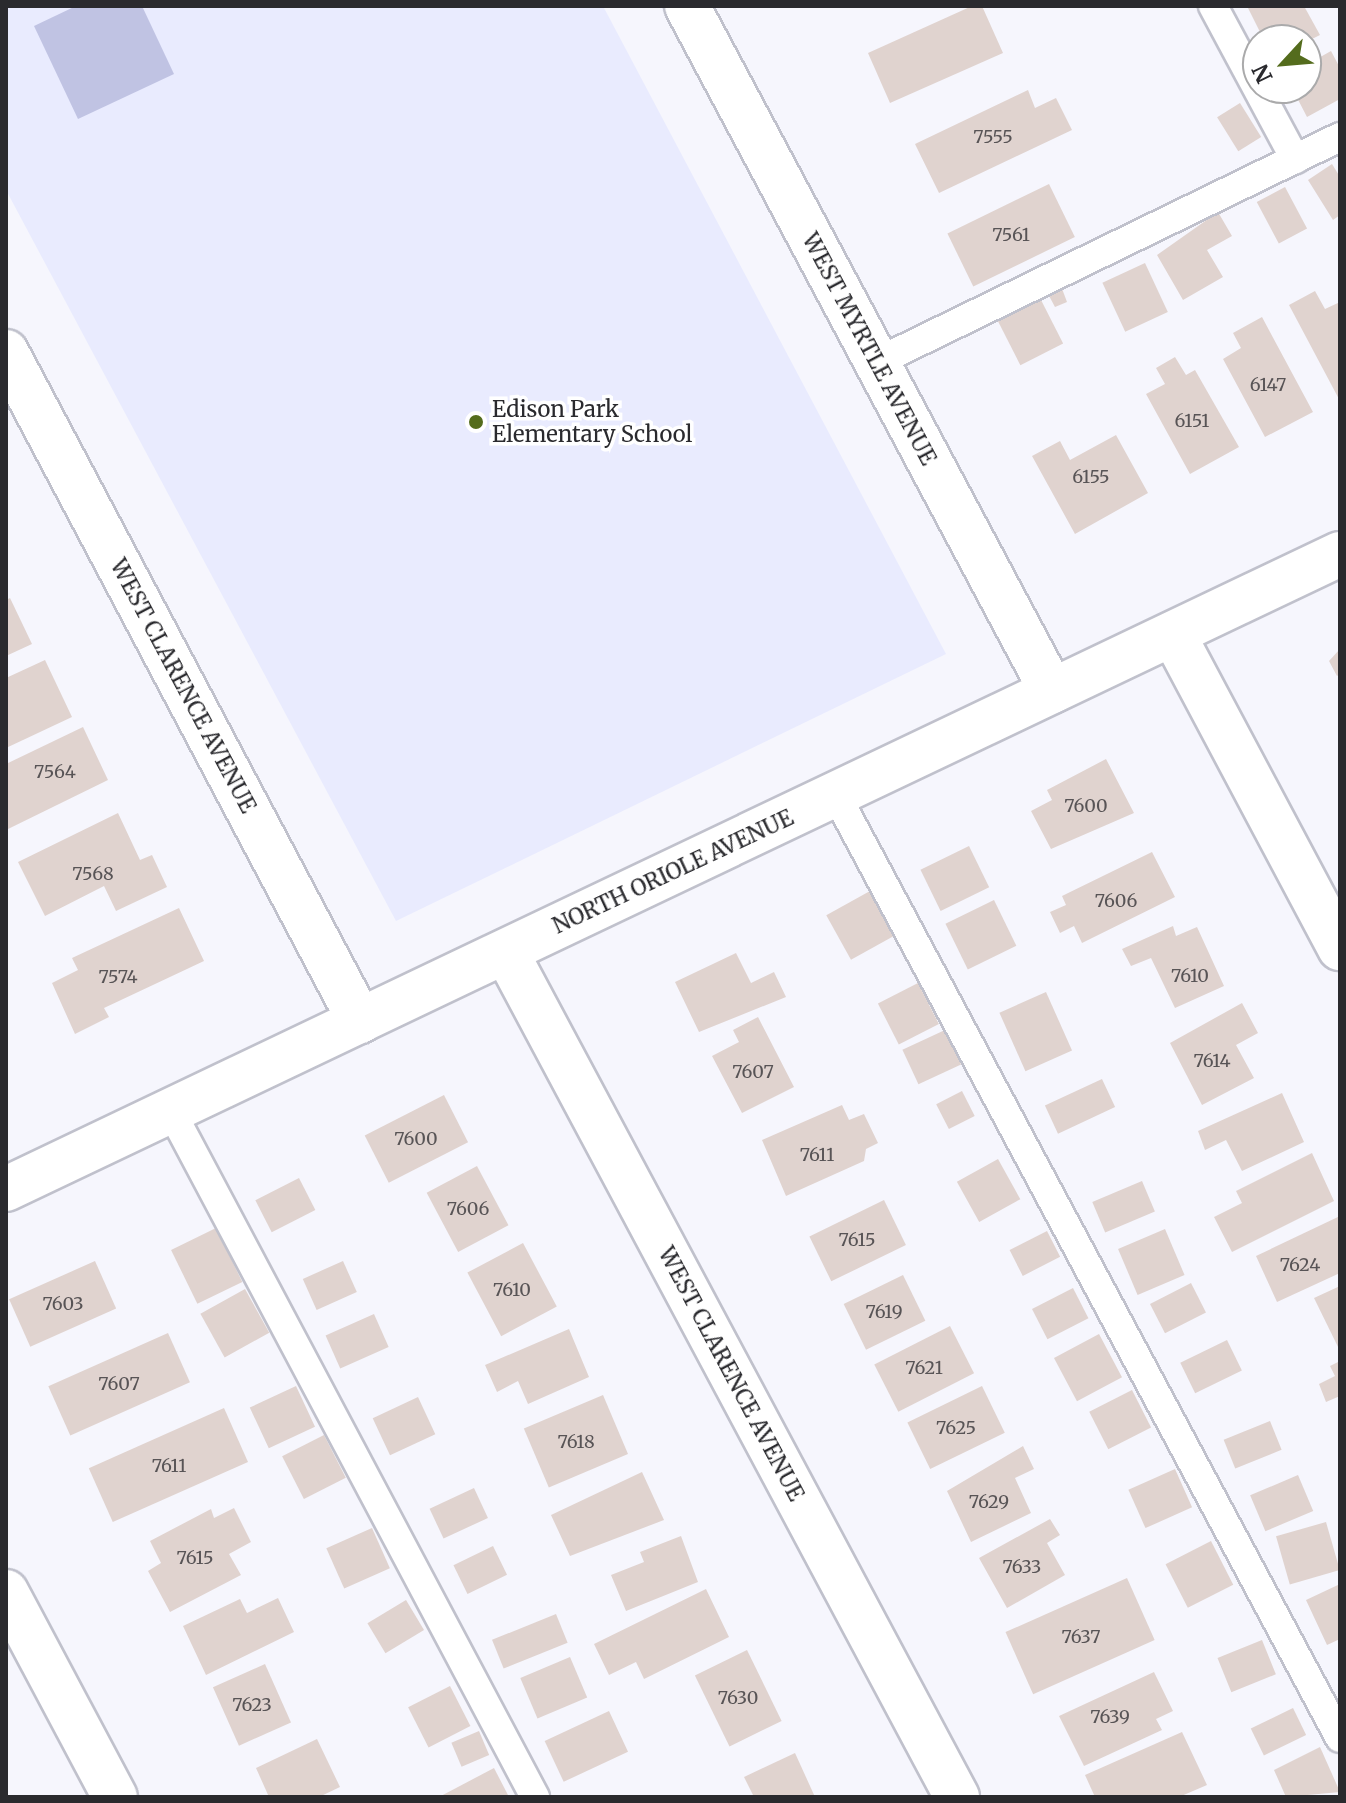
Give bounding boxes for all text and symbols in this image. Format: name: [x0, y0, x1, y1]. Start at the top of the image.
north arrow: [1242, 24, 1322, 104]
text: N: [1246, 60, 1279, 88]
house number: 7555: [973, 126, 1013, 148]
house number: 7561: [992, 224, 1030, 246]
street label: WEST MYRTLE AVENUE: [797, 228, 941, 470]
house number: 6147: [1250, 374, 1286, 396]
place label: Edison Park Elementary School: [492, 396, 692, 448]
house number: 6151: [1175, 410, 1209, 432]
marker: Edison Park Elementary School: [467, 413, 485, 431]
house number: 6155: [1072, 466, 1110, 488]
street label: WEST CLARENCE AVENUE: [105, 555, 261, 817]
house number: 7564: [34, 761, 76, 783]
house number: 7600: [1064, 795, 1108, 817]
street label: NORTH ORIOLE AVENUE: [549, 805, 797, 939]
house number: 7568: [72, 863, 114, 885]
house number: 7606: [1095, 890, 1137, 912]
house number: 7610: [1171, 965, 1209, 987]
house number: 7574: [98, 966, 138, 988]
house number: 7614: [1193, 1050, 1231, 1072]
house number: 7607: [732, 1061, 774, 1083]
house number: 7600: [394, 1128, 438, 1150]
house number: 7611: [800, 1144, 834, 1166]
house number: 7606: [447, 1198, 489, 1220]
house number: 7615: [839, 1229, 875, 1251]
street label: WEST CLARENCE AVENUE: [653, 1243, 809, 1505]
house number: 7624: [1280, 1254, 1320, 1276]
house number: 7610: [493, 1279, 531, 1301]
house number: 7603: [42, 1293, 84, 1315]
house number: 7619: [865, 1301, 903, 1323]
house number: 7621: [905, 1357, 943, 1379]
house number: 7607: [98, 1373, 140, 1395]
house number: 7625: [936, 1417, 976, 1439]
house number: 7618: [557, 1431, 595, 1453]
house number: 7611: [152, 1455, 186, 1477]
house number: 7629: [969, 1491, 1009, 1513]
house number: 7615: [177, 1547, 213, 1569]
house number: 7633: [1003, 1556, 1041, 1578]
house number: 7637: [1062, 1626, 1100, 1648]
house number: 7630: [718, 1687, 758, 1709]
house number: 7623: [232, 1694, 272, 1716]
house number: 7639: [1090, 1706, 1130, 1728]

